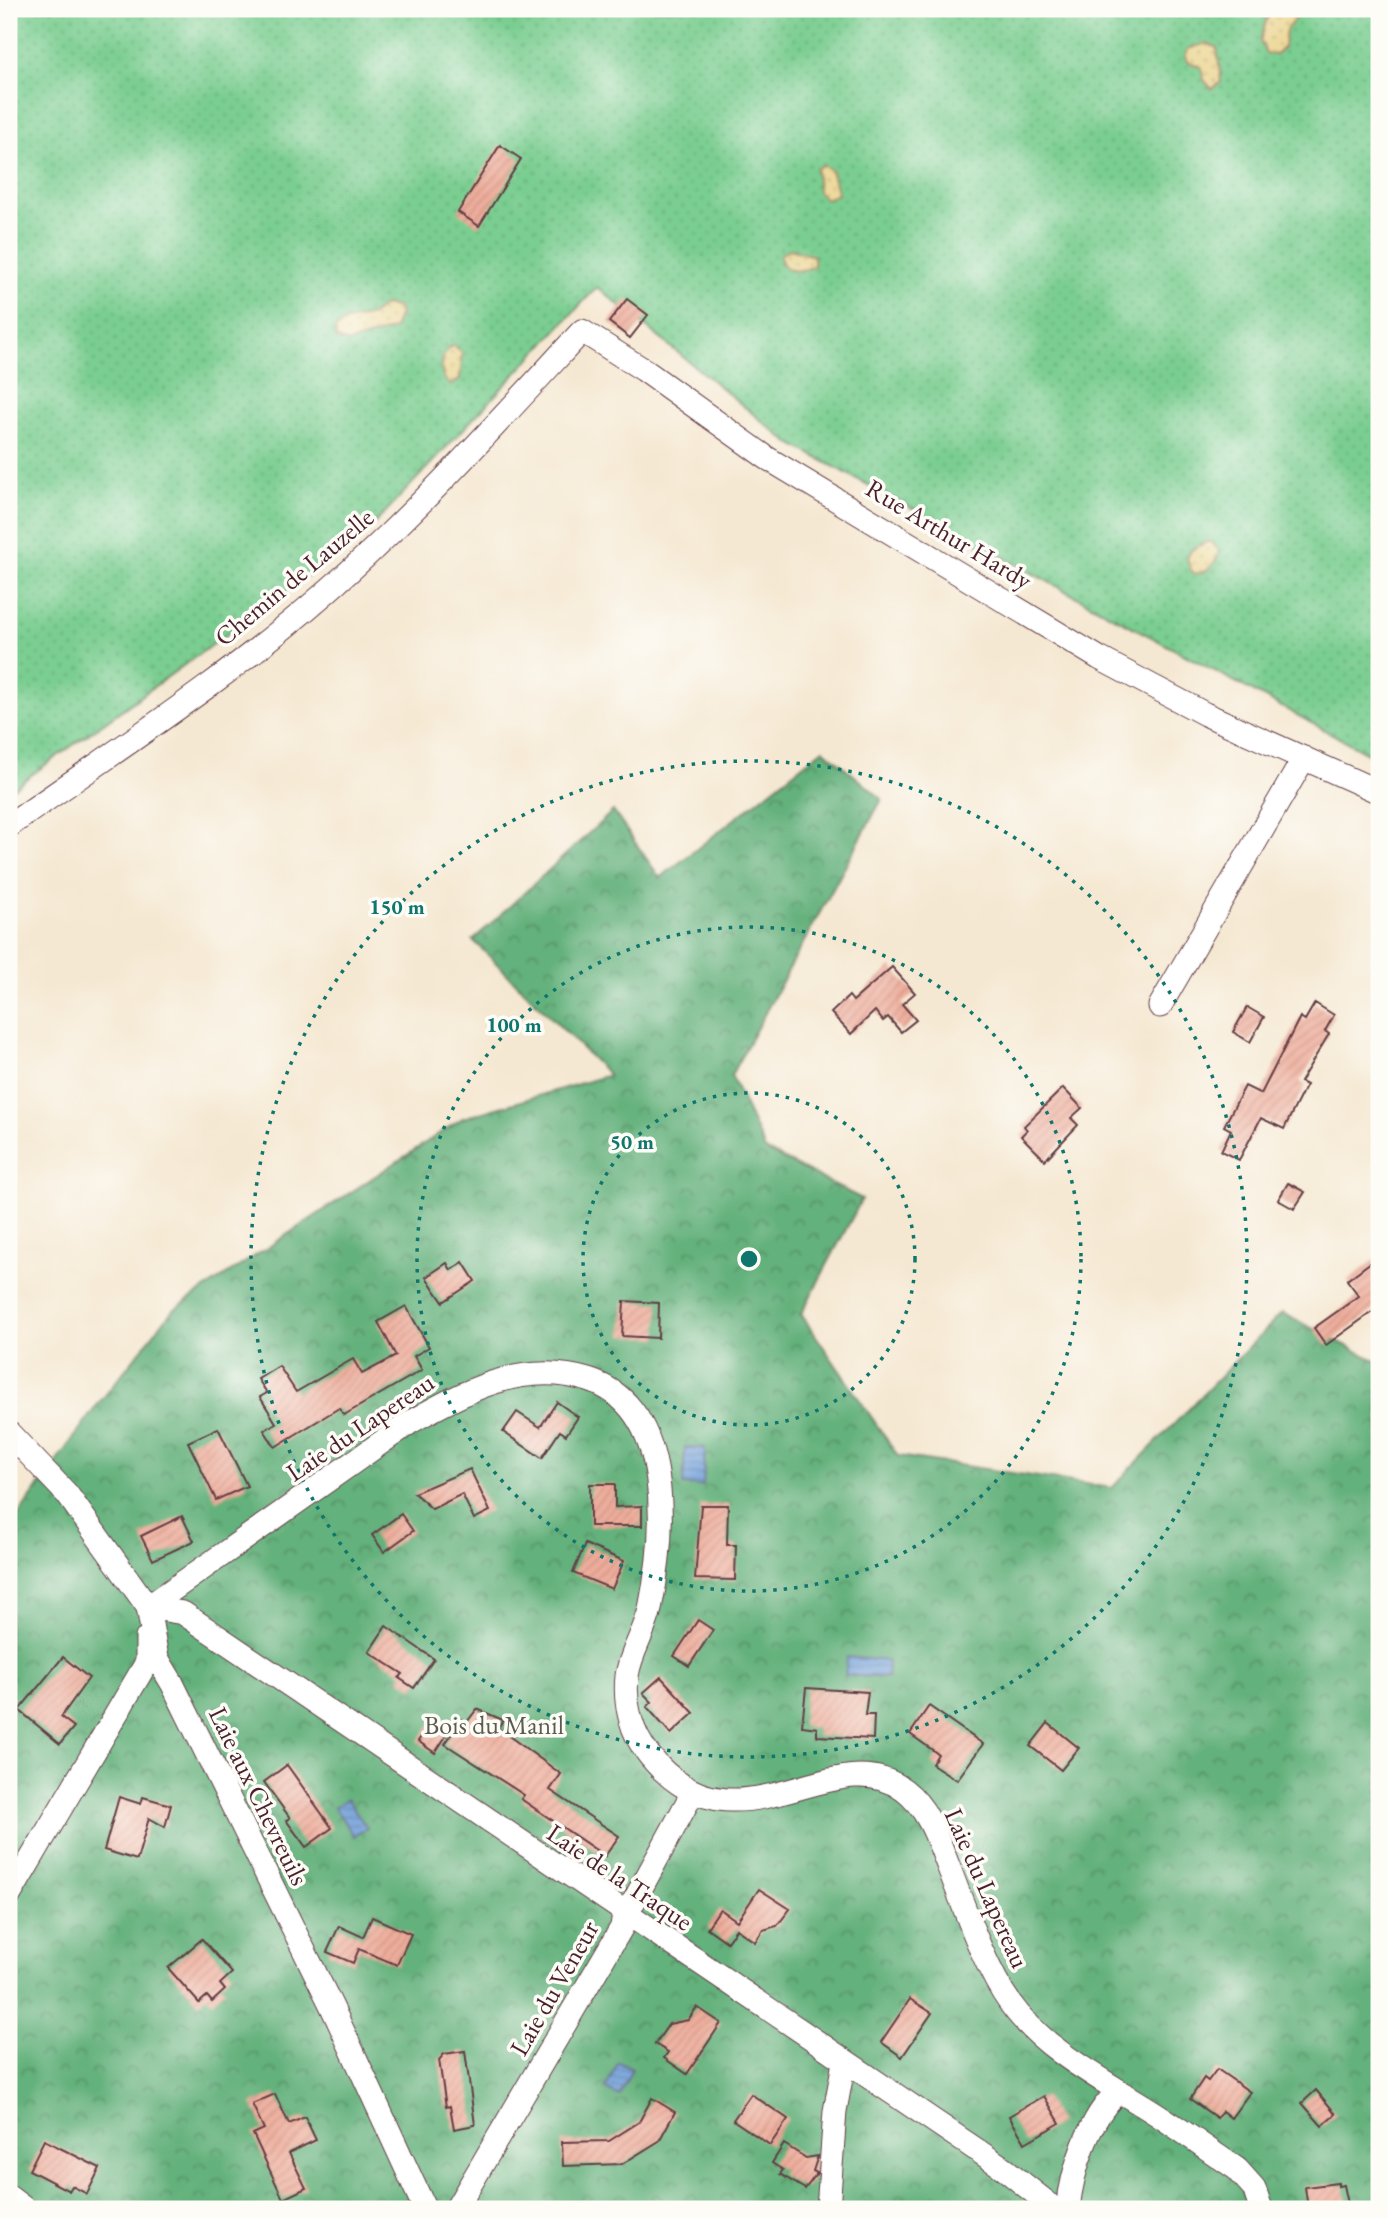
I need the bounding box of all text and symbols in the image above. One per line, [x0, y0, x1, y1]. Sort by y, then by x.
street label: Rue Arthur Hardy [860, 471, 1039, 597]
street label: Chemin de Lauzelle [207, 500, 381, 654]
text: 150 m [369, 893, 425, 920]
text: 100 m [486, 1011, 542, 1038]
text: 50 m [610, 1128, 654, 1155]
centre of rings [737, 1247, 761, 1271]
street label: Laie du Lapereau [279, 1365, 441, 1489]
street label: Laie aux Chevreuils [201, 1701, 317, 1891]
park label: Bois du Manil [424, 1708, 564, 1742]
street label: Laie du Lapereau [937, 1803, 1038, 1973]
street label: Laie de la Traque [540, 1816, 700, 1938]
street label: Laie du Veneur [502, 1914, 607, 2062]

